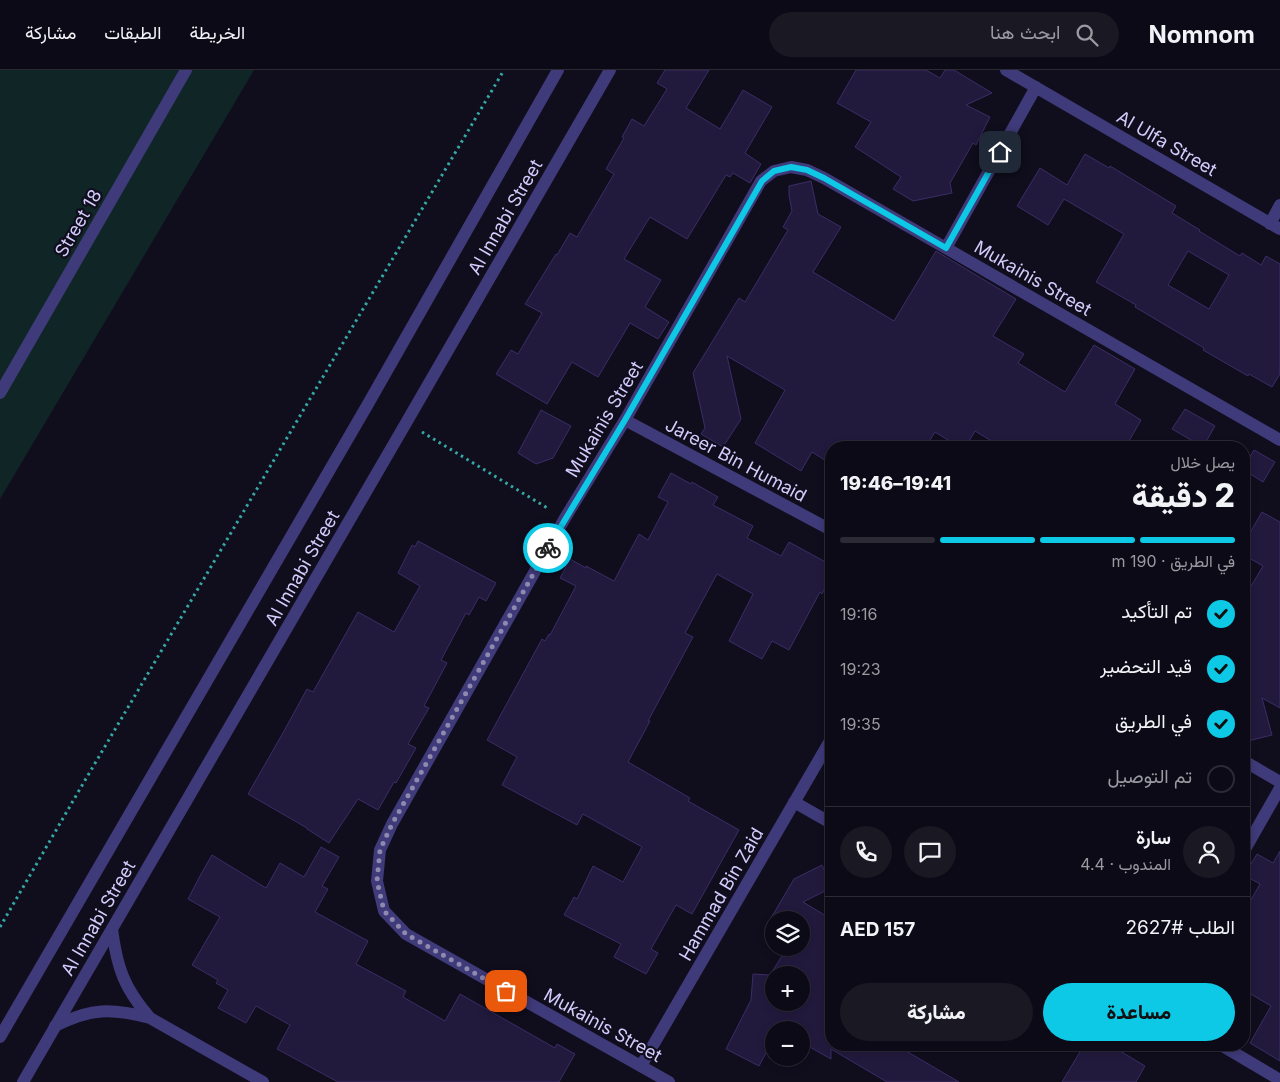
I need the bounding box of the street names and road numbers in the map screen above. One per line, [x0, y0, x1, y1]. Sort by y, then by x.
street label: Al Ulfa Street [1113, 106, 1221, 180]
street label: Al Innabi Street [464, 156, 546, 278]
street label: Street 18 [50, 186, 106, 260]
street label: Mukainis Street [971, 236, 1095, 320]
street label: Mukainis Street [561, 357, 647, 481]
street label: Jareer Bin Humaid [662, 414, 810, 506]
street label: Al Innabi Street [261, 507, 343, 629]
street label: Hammad Bin Zaid [674, 824, 768, 964]
street label: Al Innabi Street [57, 857, 139, 979]
street label: Mukainis Street [540, 984, 666, 1066]

